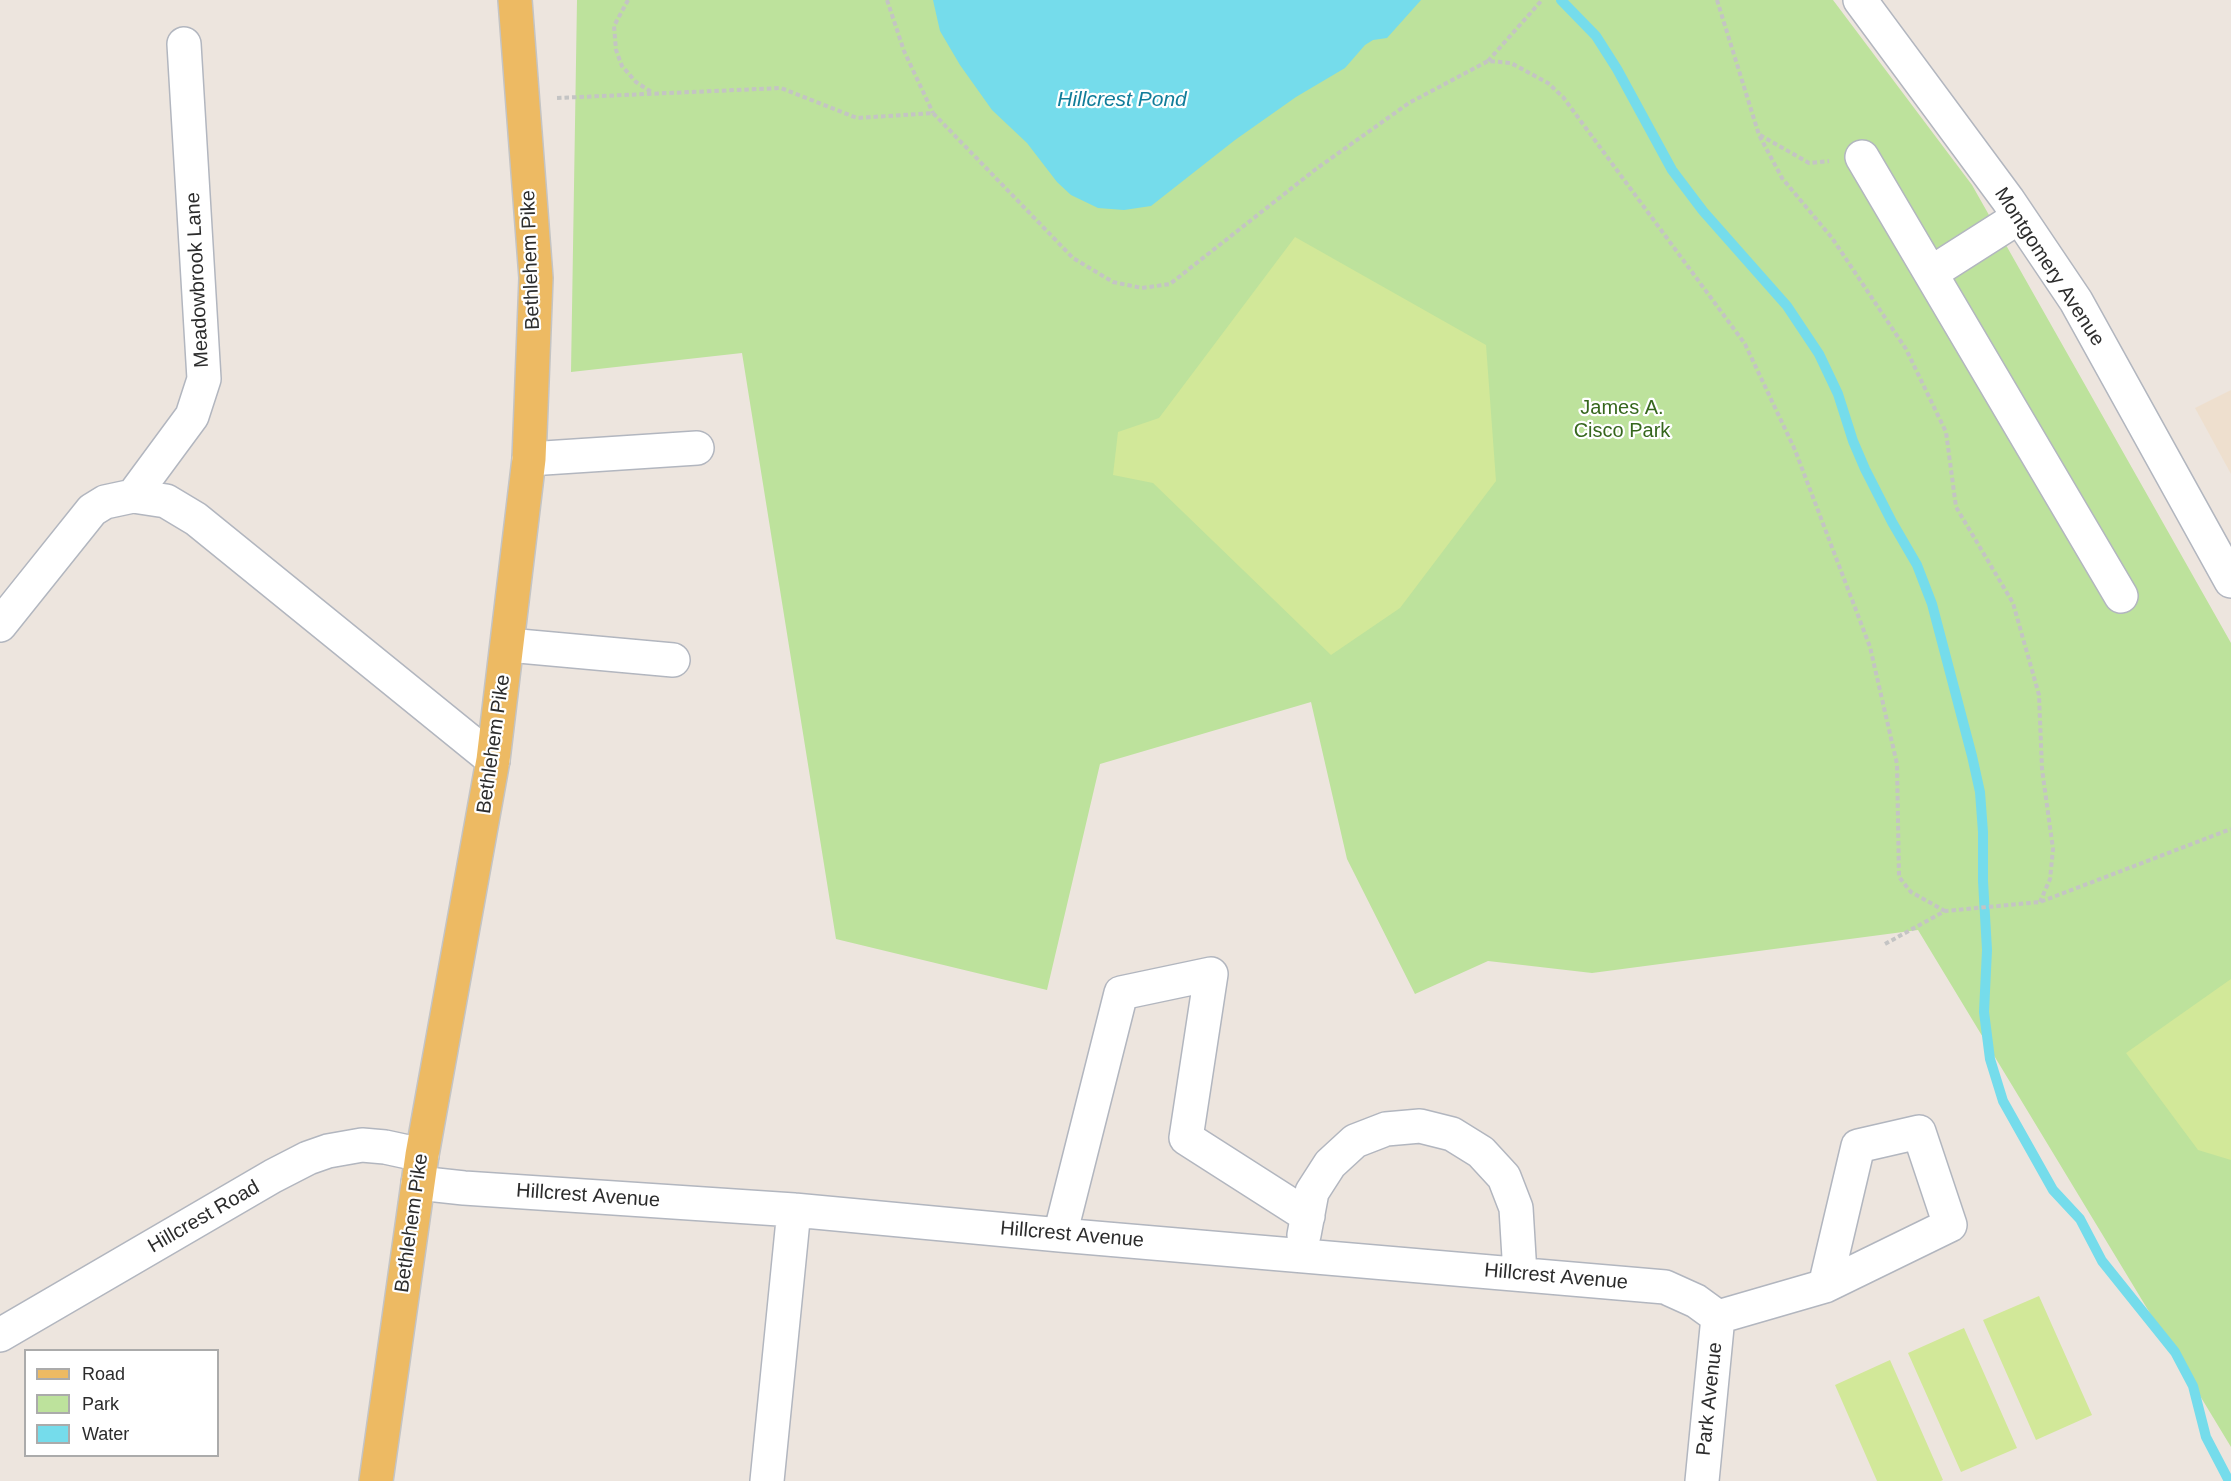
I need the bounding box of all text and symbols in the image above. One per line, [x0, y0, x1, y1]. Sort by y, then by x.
water label: Hillcrest Pond [1057, 87, 1187, 113]
street label: Montgomery Avenue [1989, 183, 2109, 351]
street label: Bethlehem Pike [517, 190, 545, 330]
street label: Meadowbrook Lane [181, 192, 215, 368]
park label: James A. Cisco Park [1574, 396, 1670, 443]
street label: Bethlehem Pike [472, 673, 516, 815]
street label: Bethlehem Pike [390, 1152, 434, 1294]
street label: Hillcrest Road [144, 1175, 264, 1259]
street label: Hillcrest Avenue [515, 1179, 661, 1213]
street label: Hillcrest Avenue [999, 1217, 1145, 1253]
street label: Hillcrest Avenue [1483, 1259, 1629, 1295]
street label: Park Avenue [1692, 1341, 1728, 1457]
legend [24, 1349, 219, 1457]
text: Road [82, 1364, 125, 1384]
text: Park [82, 1394, 119, 1414]
text: Water [82, 1424, 129, 1444]

